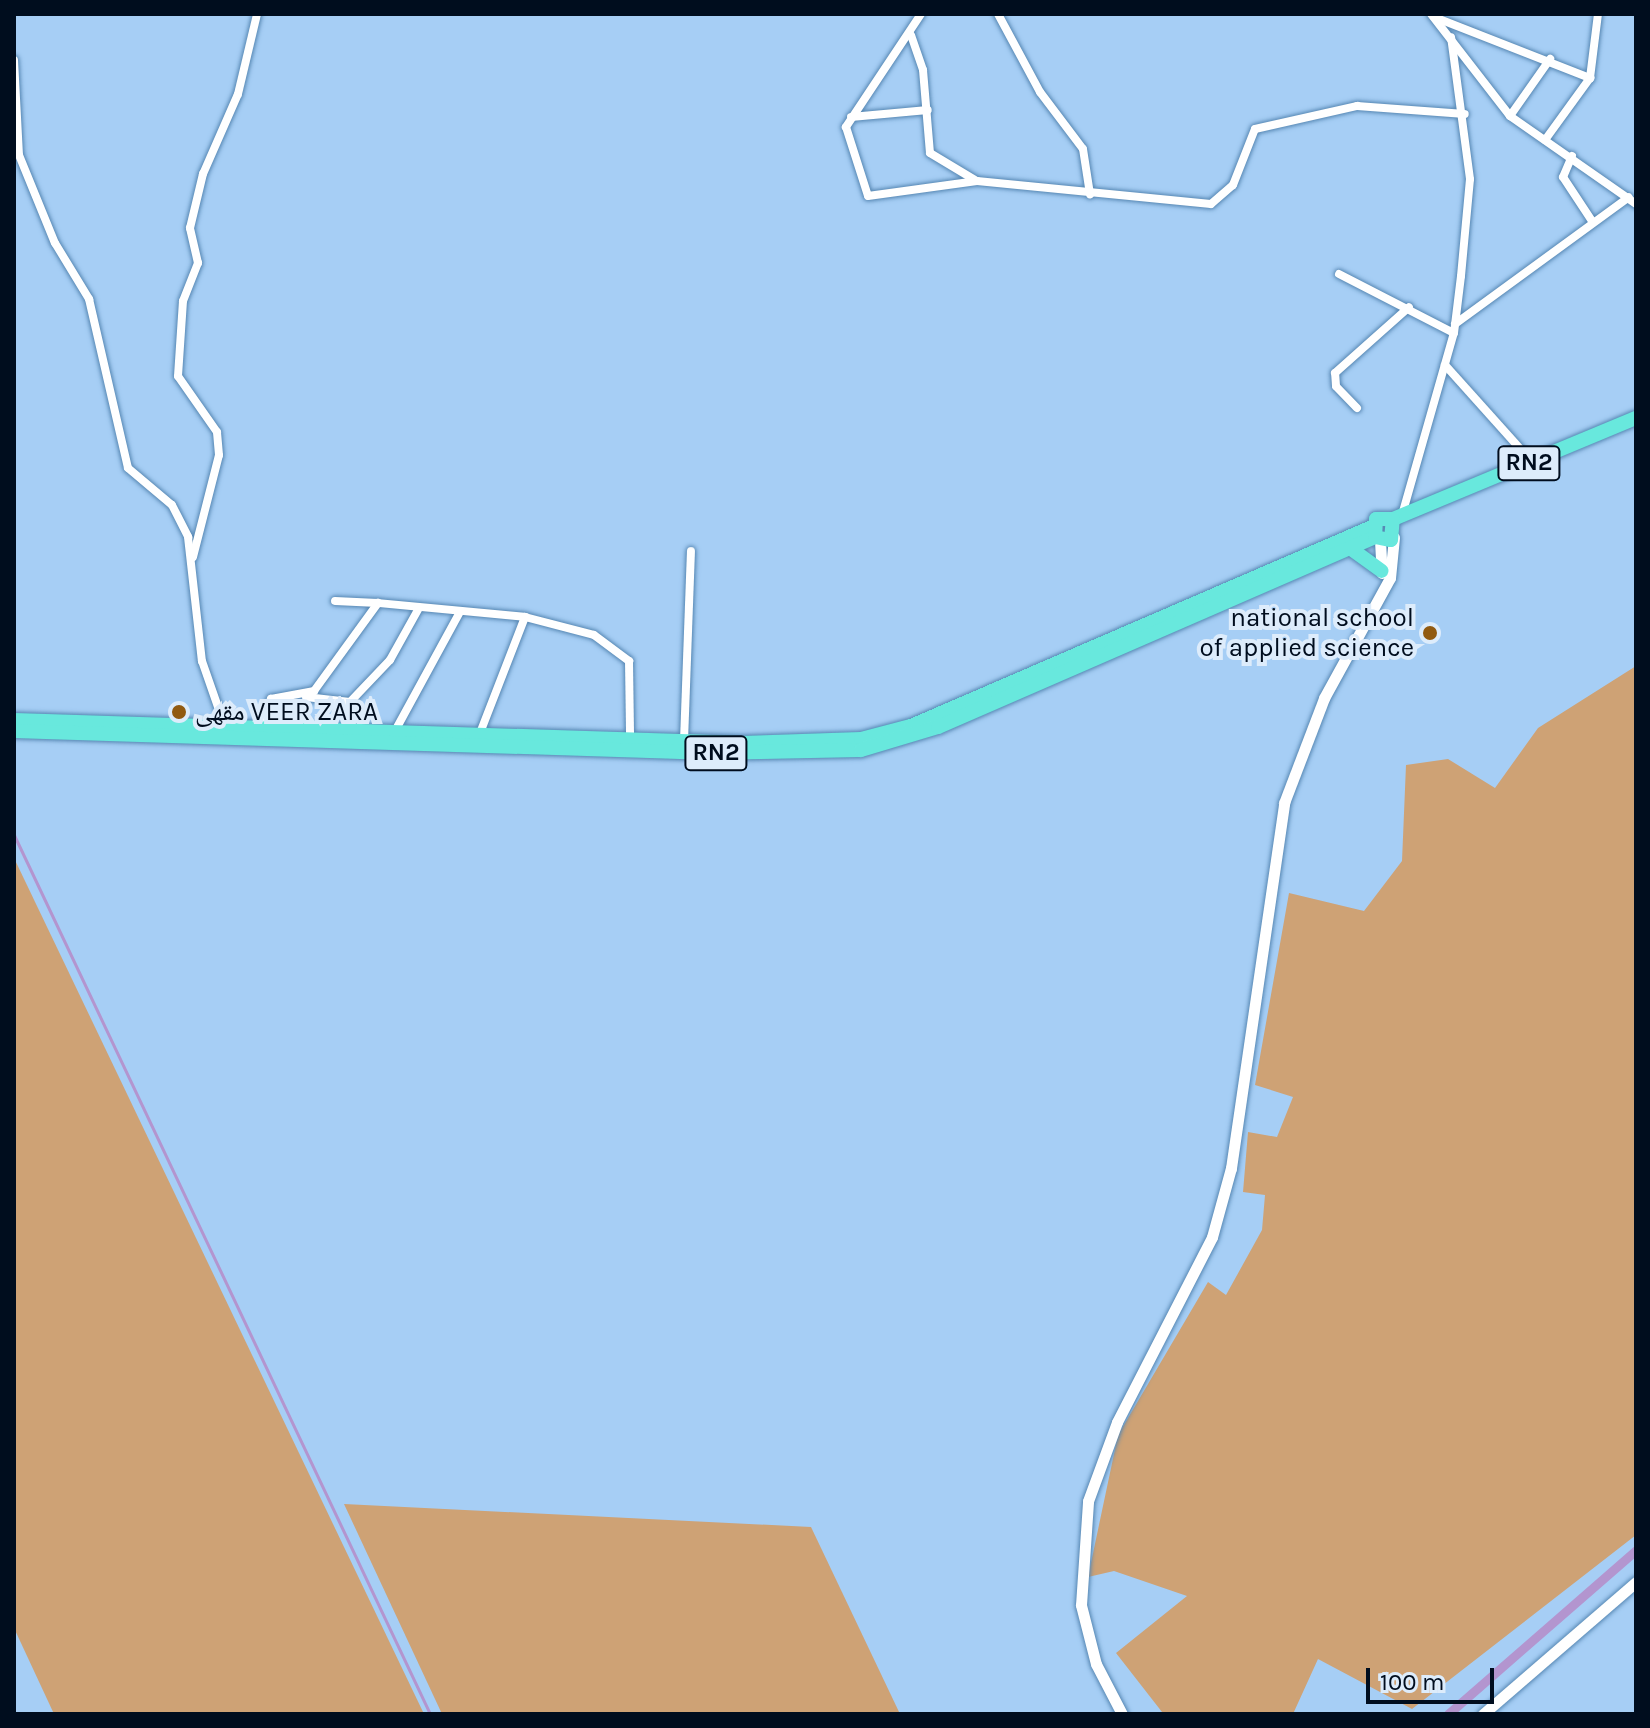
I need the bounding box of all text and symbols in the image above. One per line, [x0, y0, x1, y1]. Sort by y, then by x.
road number: RN2 [1497, 443, 1561, 483]
place label: national school of applied science [1199, 602, 1414, 664]
marker: national school of applied science [1421, 624, 1439, 642]
place label: مقهى VEER ZARA [195, 696, 378, 728]
marker: مقهى VEER ZARA [170, 703, 188, 721]
road number: RN2 [684, 733, 748, 773]
scale bar [1370, 1652, 1498, 1702]
text: 100 m [1380, 1668, 1445, 1696]

